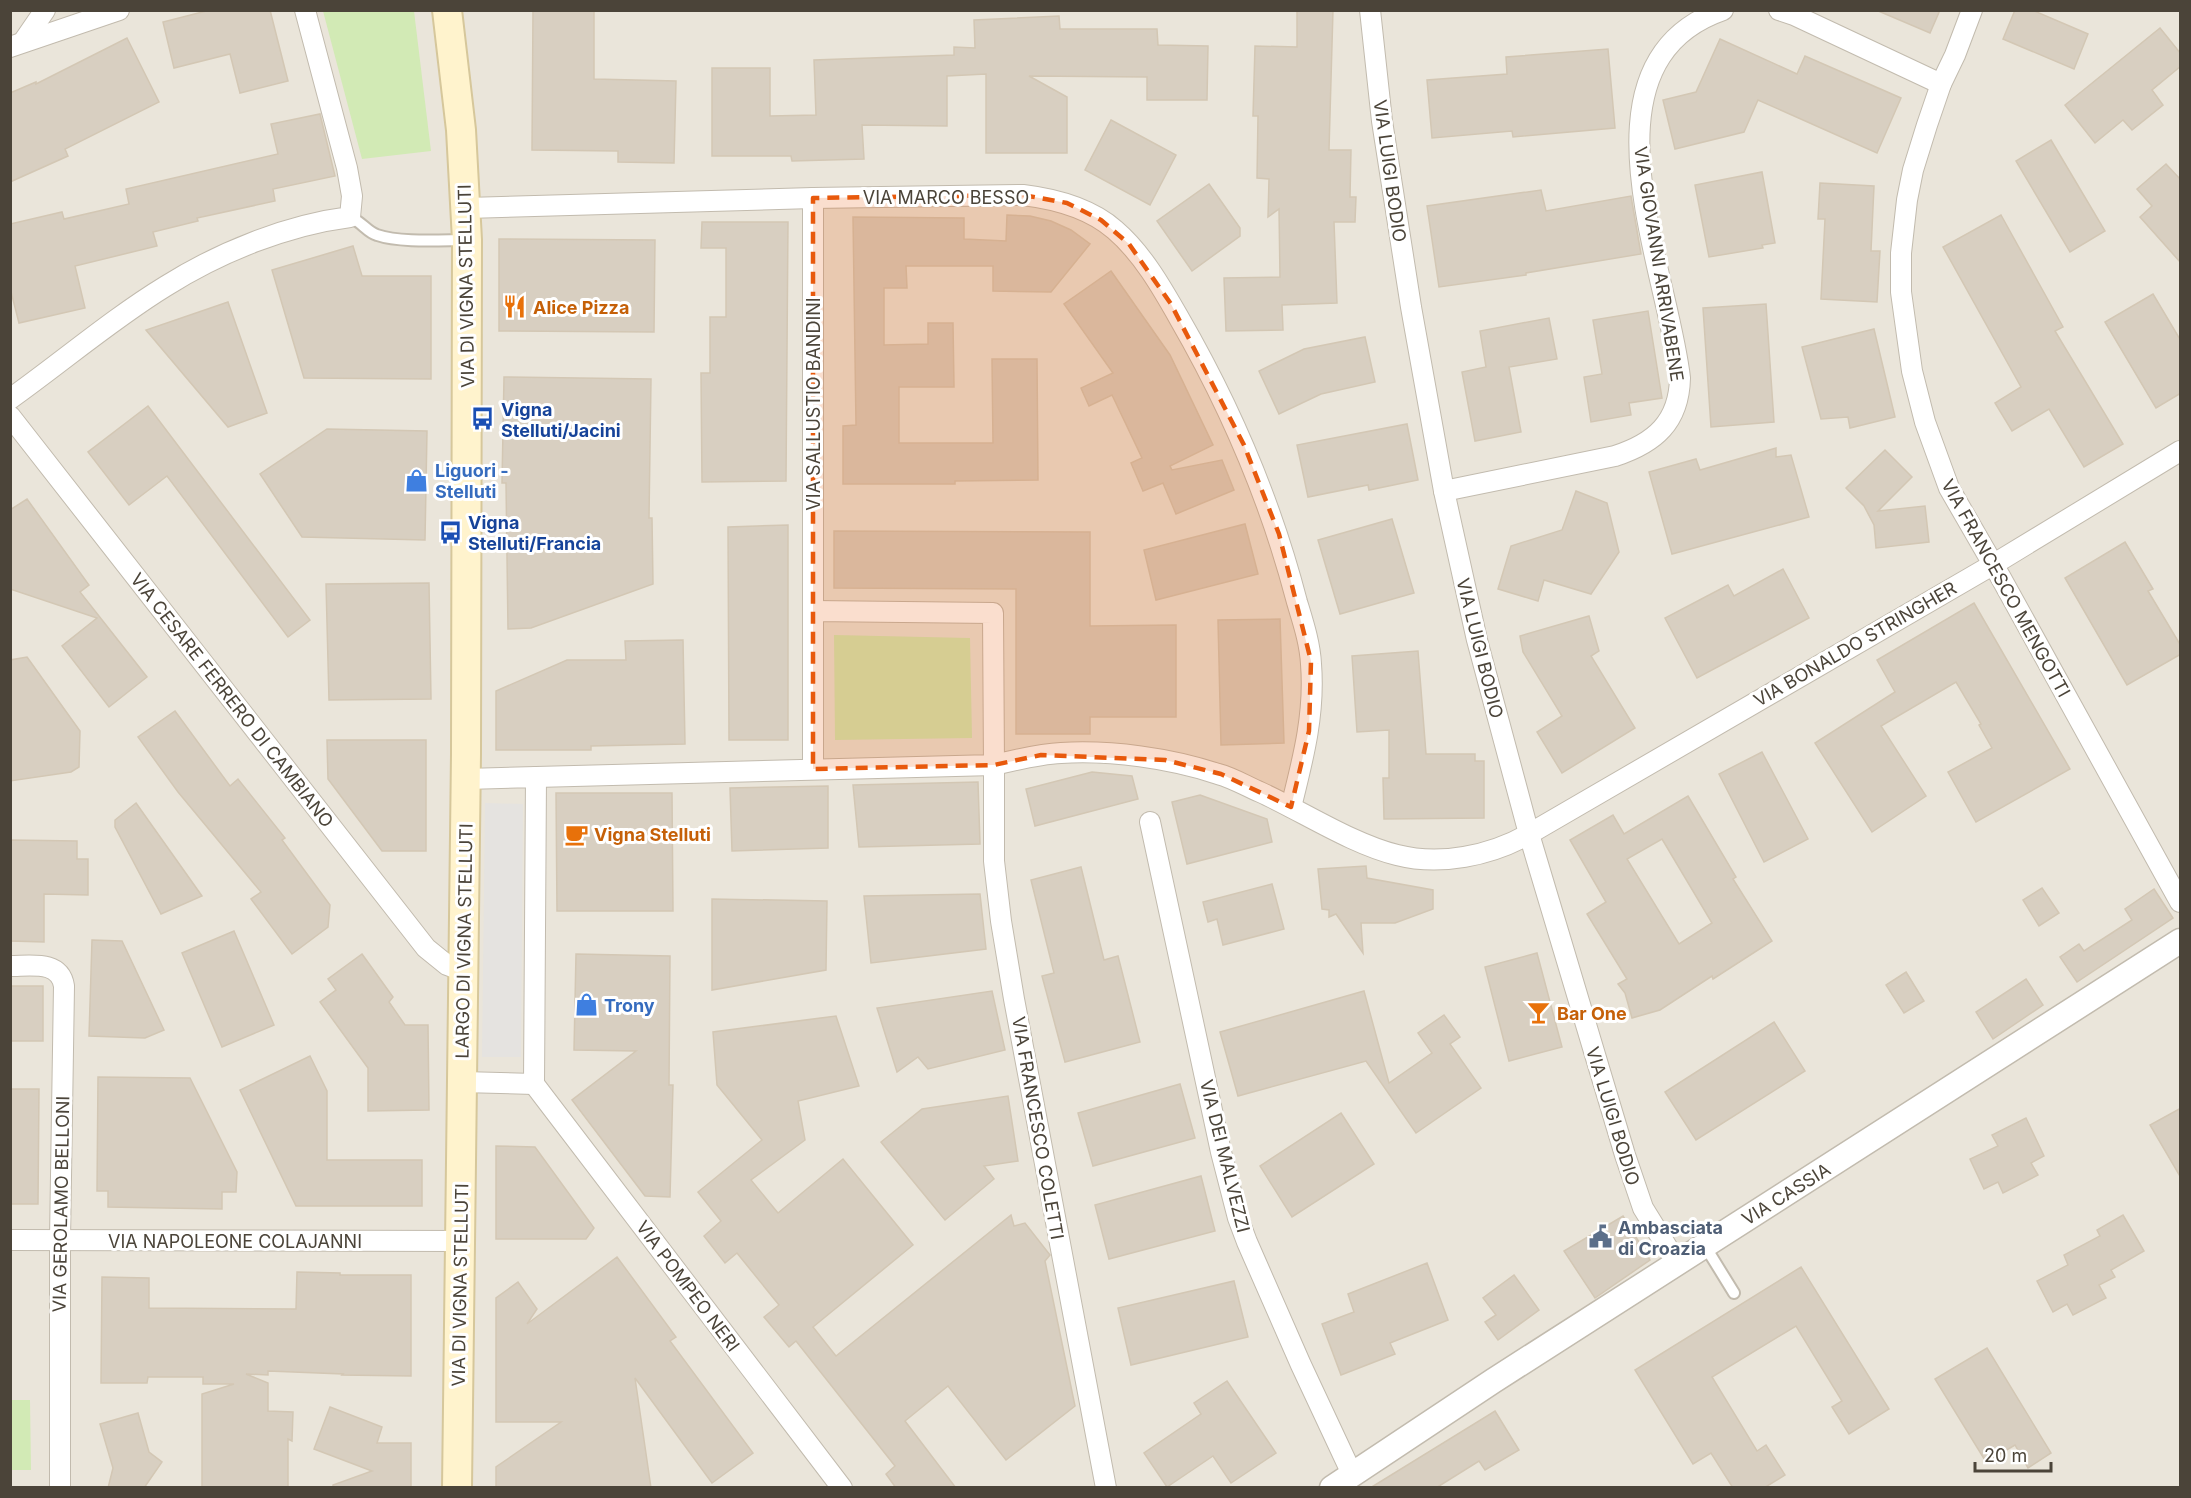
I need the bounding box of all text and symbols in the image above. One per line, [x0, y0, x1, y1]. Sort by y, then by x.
street label: VIA LUIGI BODIO [1370, 98, 1410, 244]
street label: VIA GIOVANNI ARRIVABENE [1630, 145, 1688, 383]
street label: VIA DI VIGNA STELLUTI [454, 184, 478, 388]
street label: VIA MARCO BESSO [863, 187, 1029, 208]
restaurant icon: Alice Pizza [502, 294, 528, 320]
place label: Alice Pizza [533, 297, 629, 318]
street label: VIA SALLUSTIO BANDINI [803, 297, 824, 511]
place label: Vigna Stelluti/Jacini [501, 399, 621, 441]
bus stop icon: Vigna Stelluti/Jacini [470, 406, 496, 432]
place label: Liguori - Stelluti [435, 460, 509, 502]
shop icon: Liguori - Stelluti [404, 467, 430, 493]
street label: VIA FRANCESCO MENGOTTI [1937, 475, 2075, 701]
place label: Vigna Stelluti/Francia [468, 512, 601, 554]
bus stop icon: Vigna Stelluti/Francia [437, 519, 463, 545]
street label: VIA CESARE FERRERO DI CAMBIANO [126, 569, 338, 831]
street label: VIA LUIGI BODIO [1452, 576, 1508, 720]
street label: VIA BONALDO STRINGHER [1750, 577, 1960, 711]
cafe icon: Vigna Stelluti [563, 821, 589, 847]
street label: LARGO DI VIGNA STELLUTI [451, 823, 477, 1059]
place label: Vigna Stelluti [594, 824, 711, 845]
shop icon: Trony [573, 992, 599, 1018]
place label: Trony [604, 995, 655, 1016]
bar icon: Bar One [1526, 1000, 1552, 1026]
place label: Bar One [1557, 1003, 1627, 1024]
street label: VIA FRANCESCO COLETTI [1008, 1015, 1068, 1241]
street label: VIA LUIGI BODIO [1582, 1044, 1644, 1188]
street label: VIA DEI MALVEZZI [1196, 1077, 1254, 1235]
street label: VIA GEROLAMO BELLONI [49, 1096, 73, 1312]
street label: VIA CASSIA [1738, 1159, 1834, 1229]
street label: VIA DI VIGNA STELLUTI [448, 1183, 472, 1387]
street label: VIA POMPEO NERI [632, 1217, 744, 1355]
place label: Ambasciata di Croazia [1618, 1217, 1723, 1259]
public building icon: Ambasciata di Croazia [1587, 1224, 1613, 1250]
street label: VIA NAPOLEONE COLAJANNI [108, 1231, 362, 1252]
scale bar [1975, 1435, 2052, 1473]
text: 20 m [1984, 1445, 2027, 1466]

